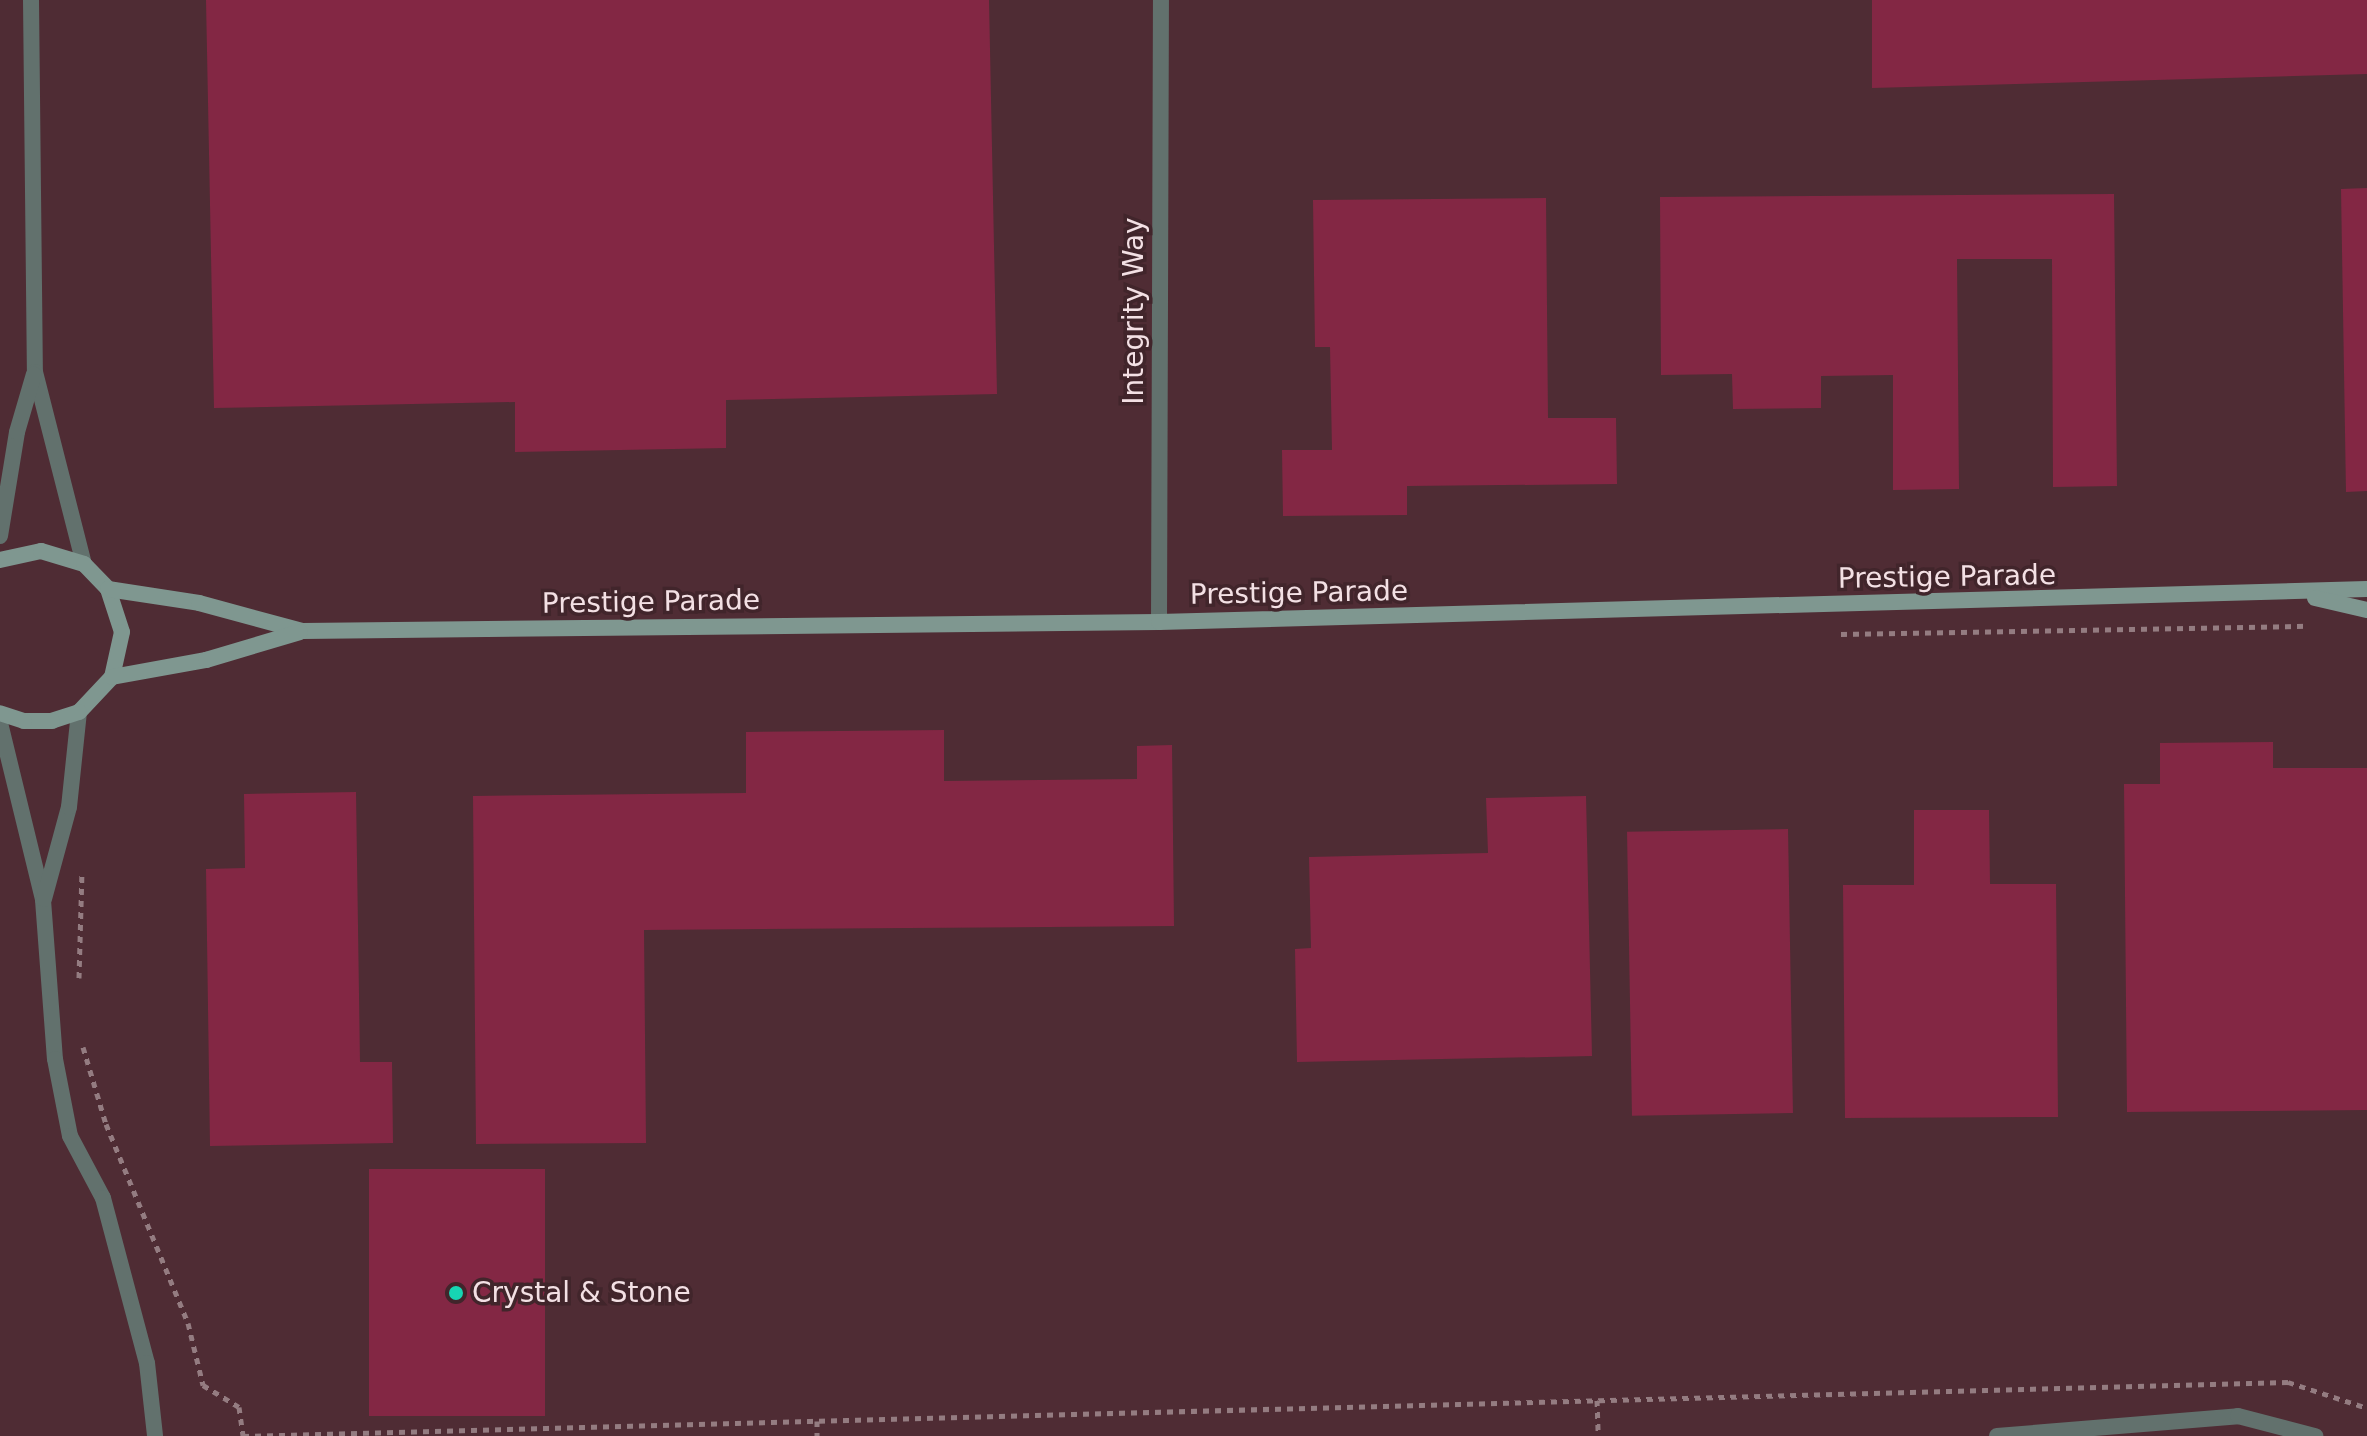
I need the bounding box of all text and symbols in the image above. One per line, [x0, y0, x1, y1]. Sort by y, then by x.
street label: Integrity Way [1117, 217, 1151, 405]
street label: Prestige Parade [1838, 558, 2056, 596]
street label: Prestige Parade [1190, 574, 1408, 612]
street label: Prestige Parade [542, 583, 760, 621]
place label: Crystal & Stone [472, 1276, 691, 1310]
marker: Crystal & Stone [447, 1284, 465, 1302]

